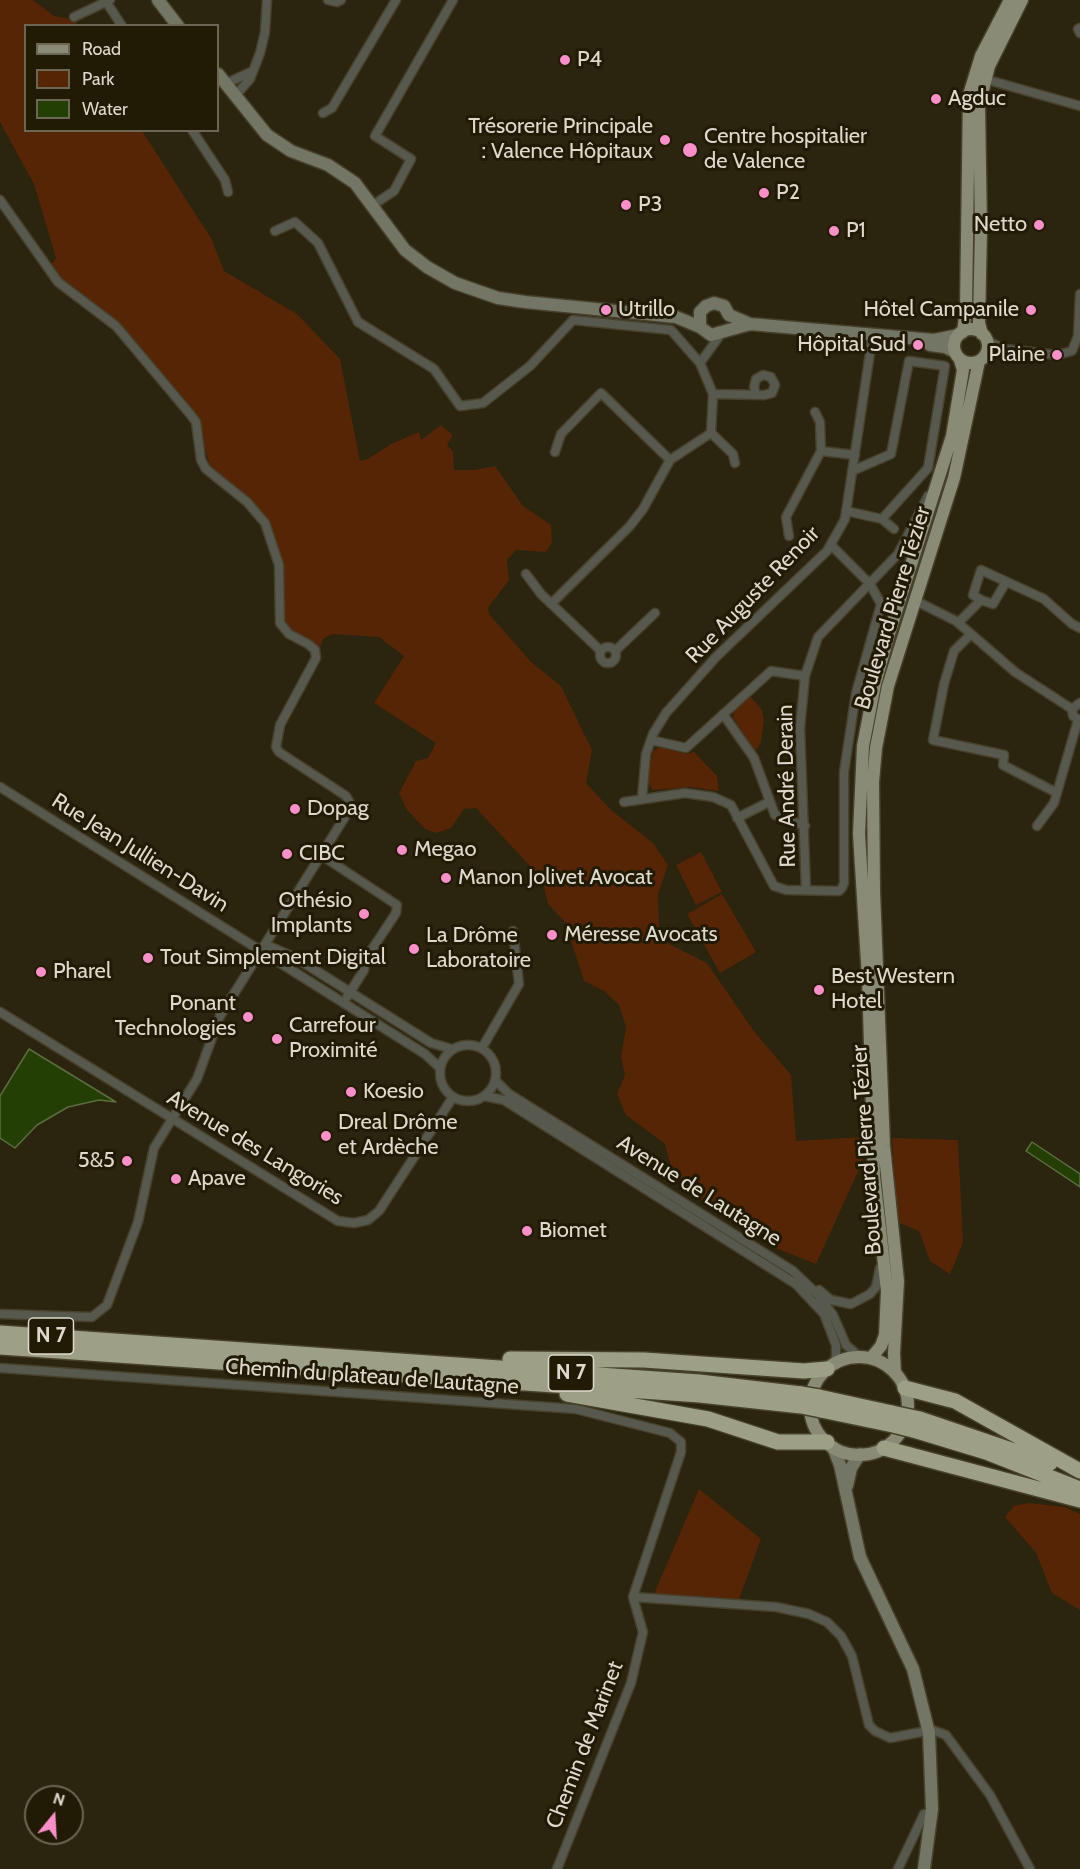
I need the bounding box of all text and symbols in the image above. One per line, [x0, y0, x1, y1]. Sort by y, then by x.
legend [24, 24, 219, 132]
text: Road [82, 38, 121, 60]
place label: P4 [577, 47, 602, 73]
marker: P4 [558, 53, 572, 67]
text: Park [82, 68, 114, 90]
place label: Agduc [948, 86, 1006, 112]
marker: Agduc [929, 92, 943, 106]
text: Water [82, 98, 128, 120]
place label: Trésorerie Principale : Valence Hôpitaux [468, 114, 653, 166]
place label: Centre hospitalier de Valence [704, 124, 867, 176]
marker: Trésorerie Principale : Valence Hôpitaux [658, 133, 672, 147]
marker: Centre hospitalier de Valence [681, 141, 699, 159]
place label: P2 [776, 180, 800, 206]
marker: P2 [757, 186, 771, 200]
place label: P3 [638, 192, 662, 218]
marker: P3 [619, 198, 633, 212]
place label: Netto [974, 212, 1027, 238]
place label: P1 [846, 218, 866, 244]
marker: Netto [1032, 218, 1046, 232]
marker: P1 [827, 224, 841, 238]
place label: Utrillo [618, 297, 675, 323]
place label: Hôtel Campanile [864, 297, 1019, 323]
marker: Utrillo [599, 303, 613, 317]
marker: Hôtel Campanile [1024, 303, 1038, 317]
place label: Hôpital Sud [797, 332, 906, 358]
marker: Hôpital Sud [911, 338, 925, 352]
place label: Plaine [989, 342, 1045, 368]
marker: Plaine [1050, 348, 1064, 362]
street label: Boulevard Pierre Tézier [850, 503, 936, 713]
street label: Rue Auguste Renoir [681, 521, 825, 669]
street label: Rue André Derain [772, 704, 802, 868]
street label: Rue Jean Jullien-Davin [47, 788, 233, 918]
place label: Dopag [307, 796, 369, 822]
marker: Dopag [288, 802, 302, 816]
place label: Megao [414, 837, 476, 863]
place label: CIBC [299, 841, 345, 867]
marker: Megao [395, 843, 409, 857]
marker: CIBC [280, 847, 294, 861]
place label: Manon Jolivet Avocat [458, 865, 653, 891]
marker: Manon Jolivet Avocat [439, 871, 453, 885]
place label: Othésio Implants [271, 888, 352, 939]
marker: Othésio Implants [357, 907, 371, 921]
place label: Méresse Avocats [564, 922, 718, 948]
place label: La Drôme Laboratoire [426, 923, 531, 974]
marker: Méresse Avocats [545, 928, 559, 942]
marker: La Drôme Laboratoire [407, 942, 421, 956]
place label: Tout Simplement Digital [160, 945, 386, 971]
marker: Tout Simplement Digital [141, 951, 155, 965]
place label: Pharel [53, 959, 111, 985]
place label: Best Western Hotel [831, 964, 955, 1016]
marker: Pharel [34, 965, 48, 979]
marker: Best Western Hotel [812, 983, 826, 997]
place label: Ponant Technologies [115, 991, 236, 1042]
marker: Ponant Technologies [241, 1010, 255, 1024]
place label: Carrefour Proximité [289, 1013, 377, 1064]
marker: Carrefour Proximité [270, 1032, 284, 1046]
street label: Boulevard Pierre Tézier [846, 1044, 888, 1256]
place label: Koesio [363, 1079, 424, 1105]
street label: Avenue des Langories [162, 1085, 348, 1211]
marker: Koesio [344, 1085, 358, 1099]
place label: Dreal Drôme et Ardèche [338, 1110, 458, 1162]
marker: Dreal Drôme et Ardèche [319, 1129, 333, 1143]
street label: Avenue de Lautagne [612, 1130, 786, 1252]
place label: 5&5 [78, 1148, 115, 1174]
marker: 5&5 [120, 1154, 134, 1168]
place label: Apave [188, 1166, 246, 1192]
marker: Apave [169, 1172, 183, 1186]
place label: Biomet [539, 1218, 607, 1244]
marker: Biomet [520, 1224, 534, 1238]
road number: N 7 [28, 1318, 74, 1354]
street label: Chemin du plateau de Lautagne [224, 1354, 520, 1400]
road number: N 7 [548, 1355, 594, 1391]
street label: Chemin de Marinet [541, 1658, 629, 1832]
north arrow [24, 1785, 84, 1845]
text: N [51, 1789, 67, 1810]

